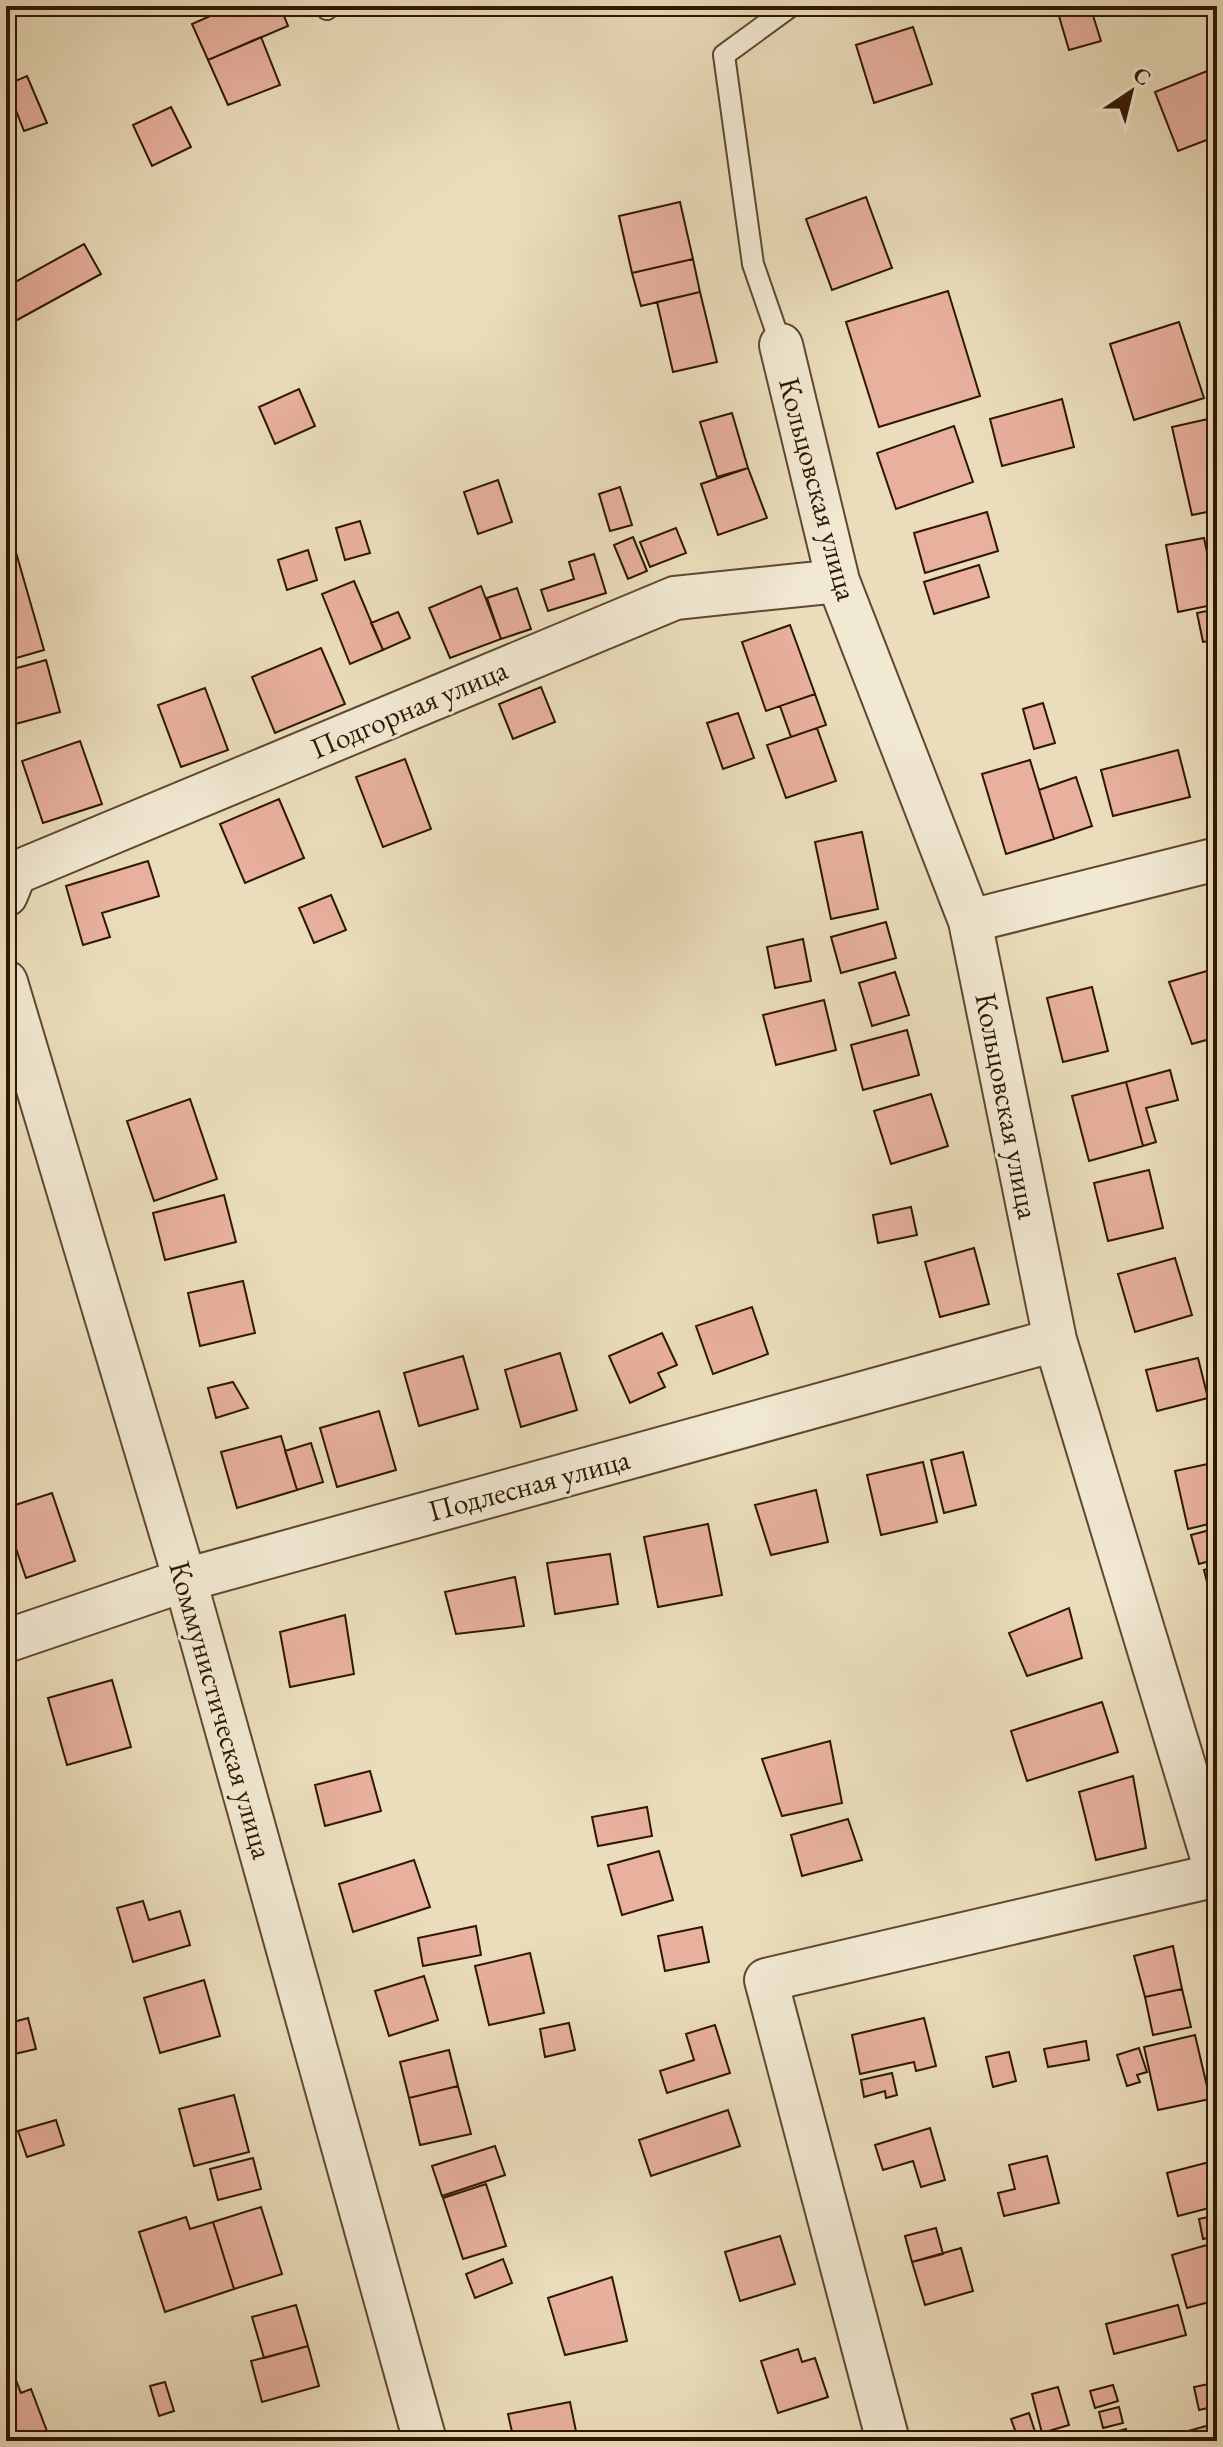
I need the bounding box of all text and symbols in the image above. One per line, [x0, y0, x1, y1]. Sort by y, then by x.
north arrow [1091, 52, 1171, 132]
text: С [1127, 60, 1157, 92]
street label: Кольцовская улица [770, 373, 867, 605]
street label: Подгорная улица [304, 649, 513, 768]
street label: Кольцовская улица [966, 990, 1049, 1222]
street label: Подлесная улица [424, 1439, 634, 1530]
street label: Коммунистическая улица [160, 1556, 283, 1863]

